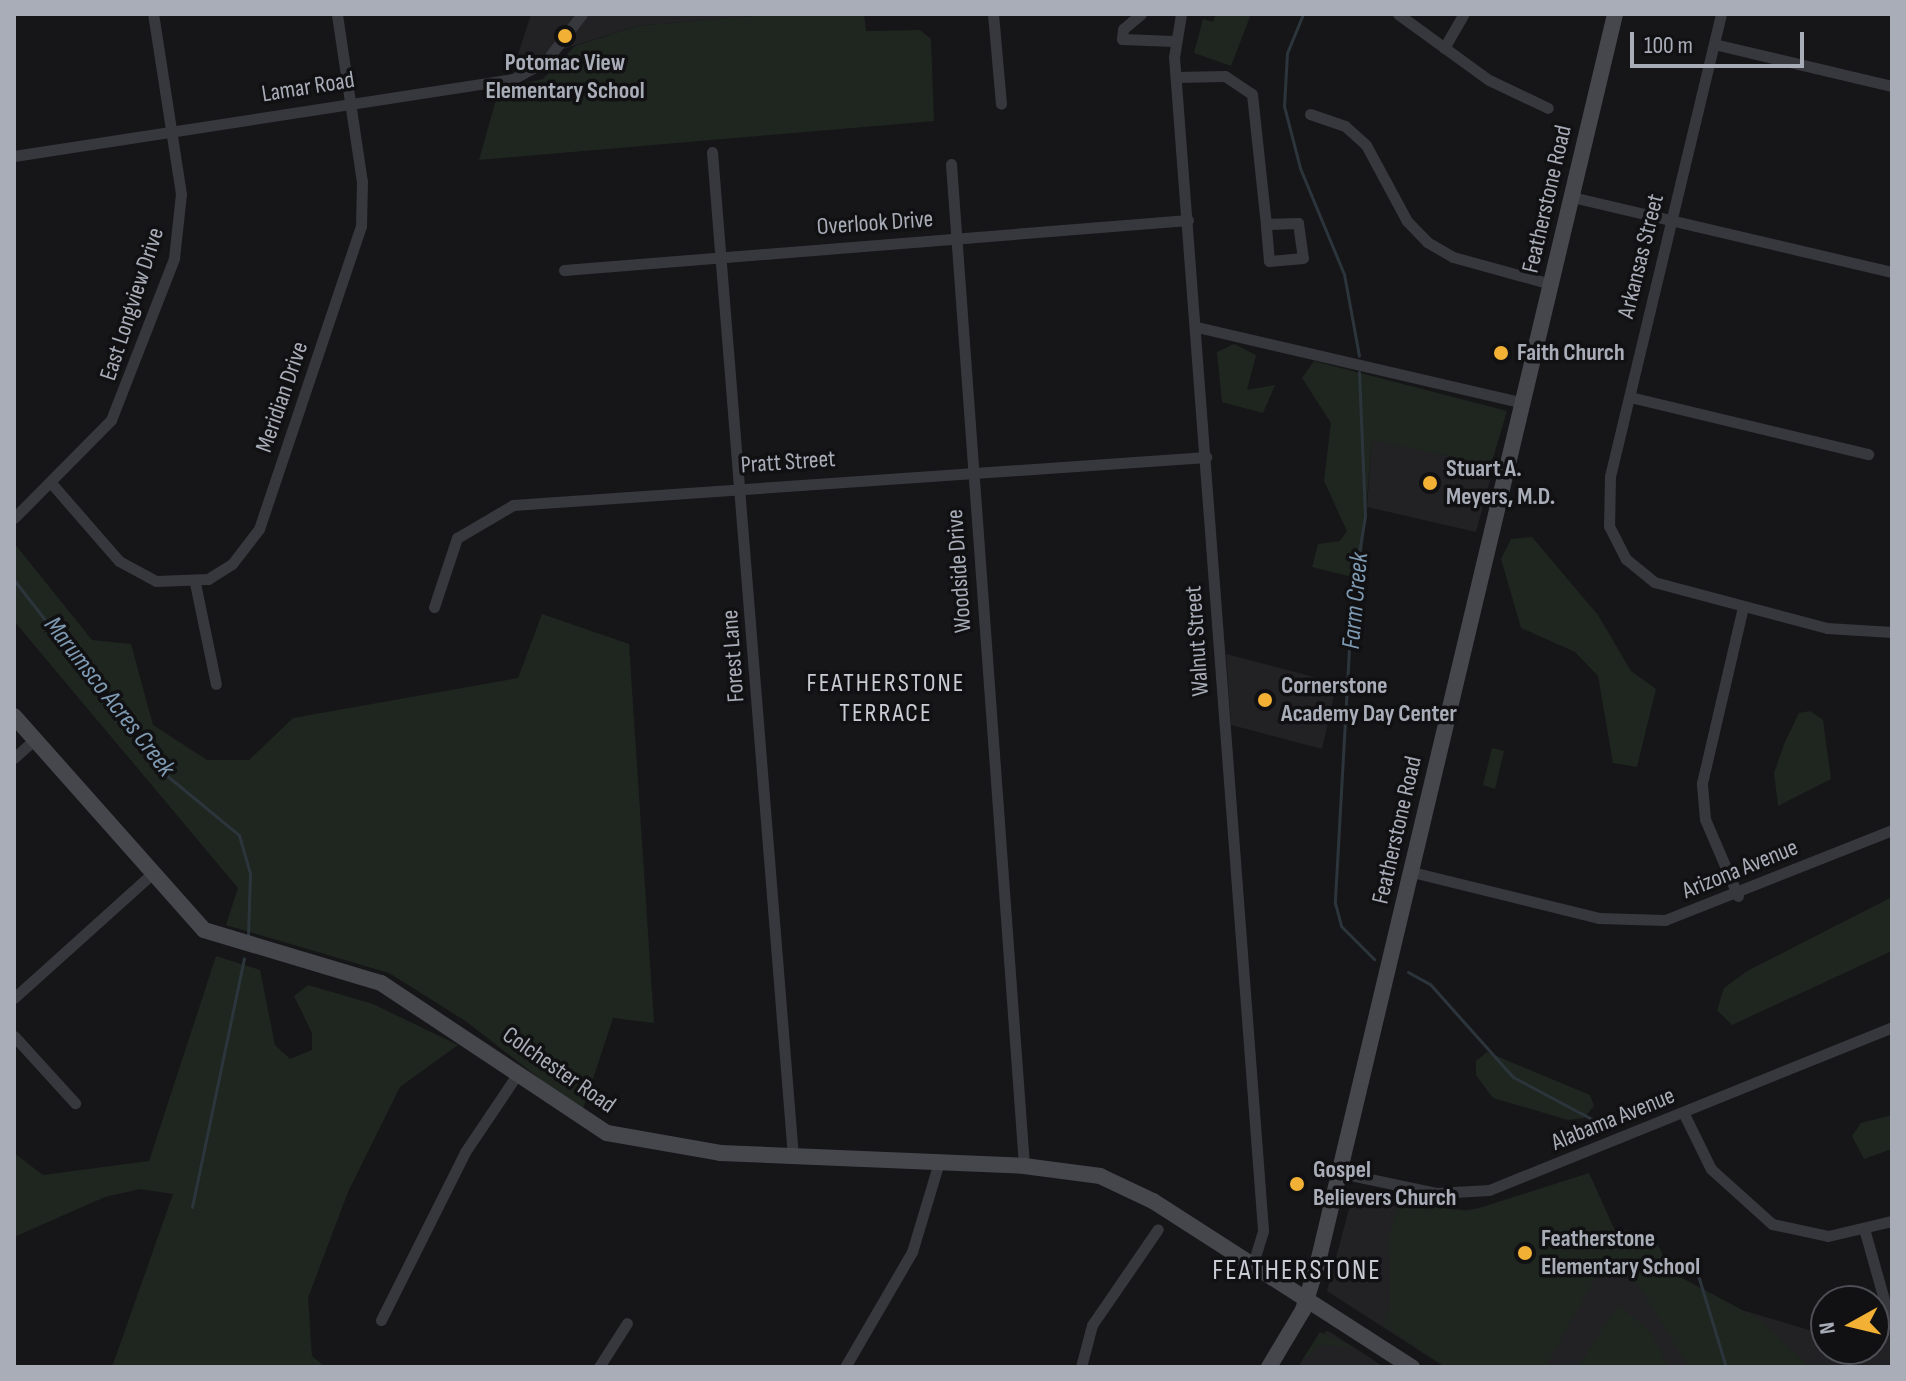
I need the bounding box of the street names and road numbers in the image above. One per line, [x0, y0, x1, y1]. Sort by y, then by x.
street label: Lamar Road [260, 65, 356, 109]
street label: Featherstone Road [1516, 122, 1578, 276]
street label: Arkansas Street [1612, 191, 1670, 321]
street label: Overlook Drive [816, 205, 934, 241]
street label: East Longview Drive [94, 224, 170, 384]
street label: Meridian Drive [250, 338, 314, 456]
street label: Pratt Street [740, 444, 836, 480]
street label: Woodside Drive [940, 508, 978, 634]
street label: Walnut Street [1179, 585, 1215, 697]
street label: Forest Lane [715, 609, 751, 703]
street label: Featherstone Road [1366, 753, 1428, 907]
street label: Arizona Avenue [1678, 833, 1802, 905]
street label: Colchester Road [497, 1021, 621, 1119]
street label: Alabama Avenue [1547, 1081, 1679, 1157]

